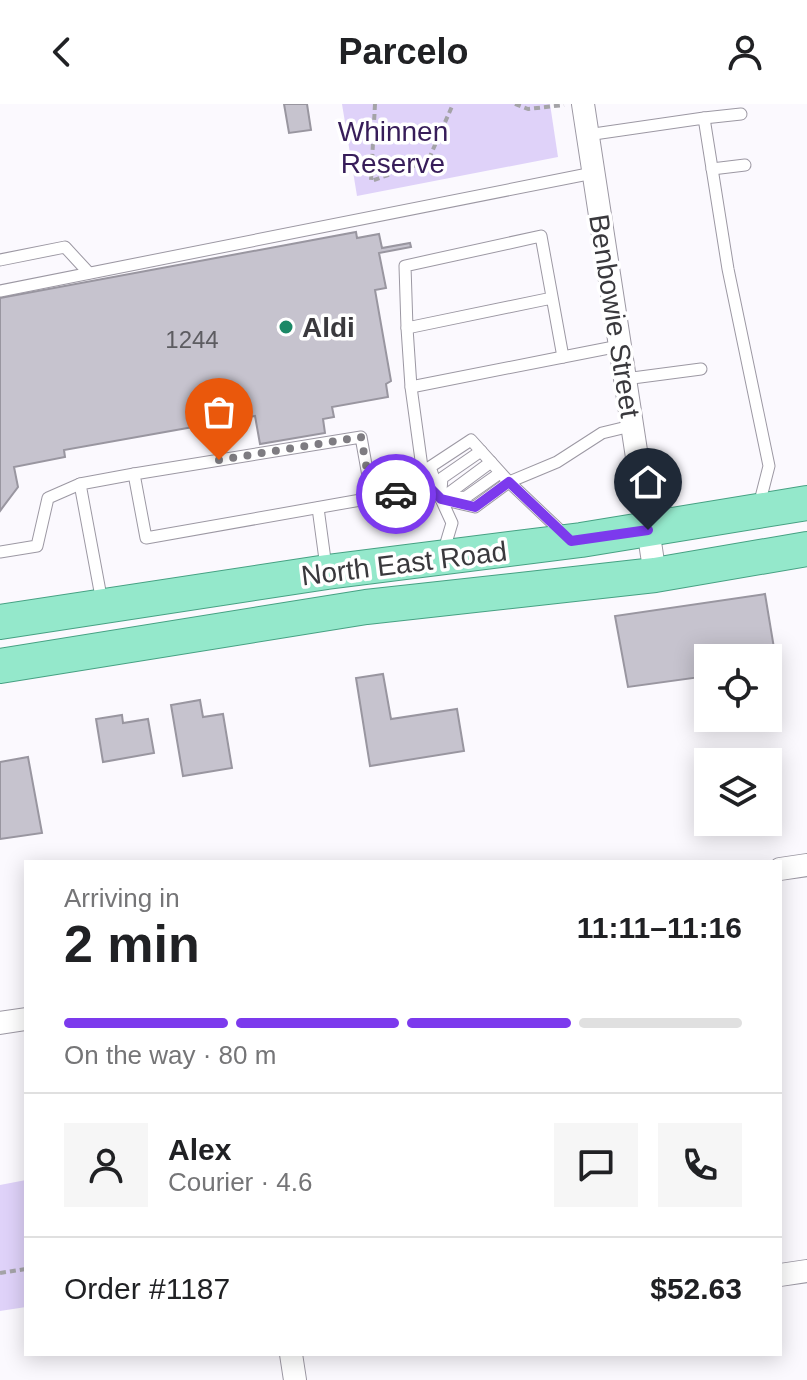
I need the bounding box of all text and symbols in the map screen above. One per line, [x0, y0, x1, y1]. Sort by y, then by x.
icon: back [40, 30, 84, 74]
icon: person [723, 30, 767, 74]
text: Parcelo [338, 31, 469, 72]
park label: Whinnen Reserve [338, 116, 448, 179]
street label: Benbowie Street [583, 212, 646, 420]
place label: Aldi [302, 312, 355, 343]
marker: Aldi [277, 318, 295, 336]
house number: 1244 [165, 326, 219, 353]
pin [185, 378, 253, 460]
icon: bag [197, 390, 241, 434]
pin [614, 448, 682, 530]
courier [356, 454, 436, 534]
icon: home [626, 460, 670, 504]
icon: car [374, 472, 418, 516]
street label: North East Road [299, 535, 509, 591]
map controls [694, 644, 782, 836]
button: locate [694, 644, 782, 732]
button: layers [694, 748, 782, 836]
text: Arriving in [64, 883, 180, 913]
text: 11:11–11:16 [577, 911, 742, 944]
text: 2 min [64, 915, 200, 973]
text: On the way · 80 m [64, 1040, 276, 1070]
button: person [64, 1123, 148, 1207]
button: chat [554, 1123, 638, 1207]
button: phone [658, 1123, 742, 1207]
text: Alex [168, 1133, 231, 1166]
text: Courier · 4.6 [168, 1167, 313, 1197]
text: Order #1187 [64, 1272, 230, 1305]
text: $52.63 [650, 1272, 742, 1305]

